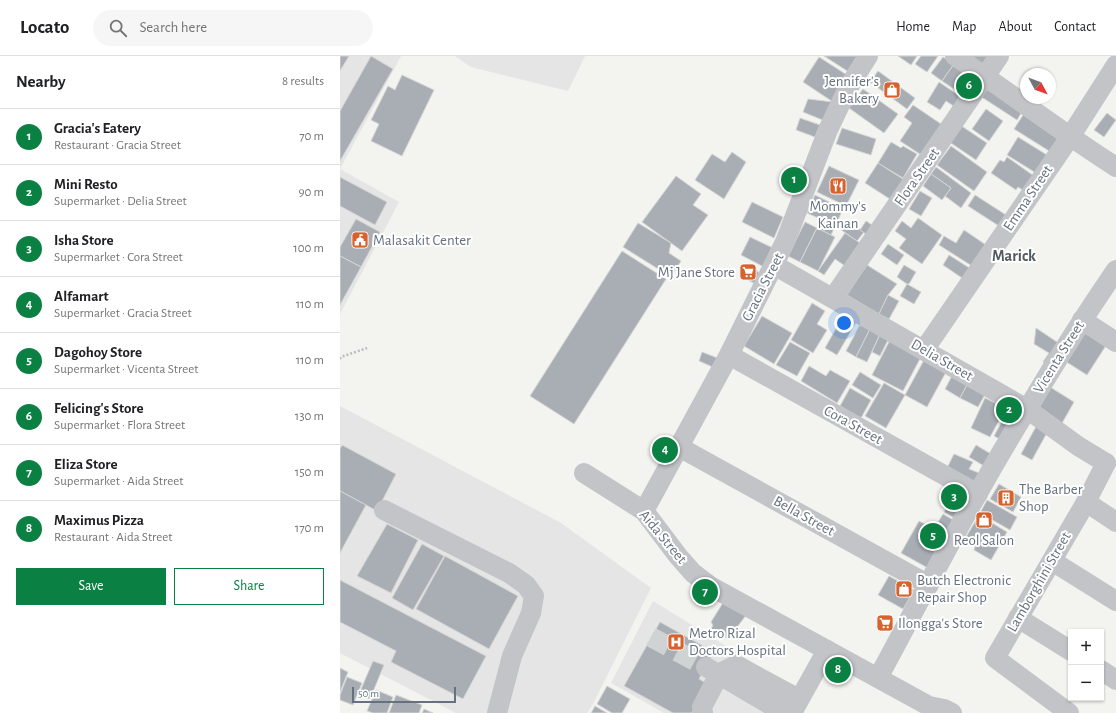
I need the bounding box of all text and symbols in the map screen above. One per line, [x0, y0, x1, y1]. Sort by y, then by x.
search box [93, 10, 373, 46]
icon: search [107, 17, 129, 39]
text: Locato [20, 18, 69, 37]
text: Search here [139, 20, 207, 35]
text: Home [896, 20, 930, 34]
text: Map [952, 20, 976, 34]
text: About [998, 20, 1032, 34]
text: Contact [1054, 20, 1096, 34]
north arrow [1020, 68, 1056, 104]
pin: 6 [956, 71, 982, 101]
text: Nearby [16, 73, 66, 90]
place label: Jennifer's Bakery [824, 74, 880, 106]
text: 8 results [282, 75, 324, 88]
shop icon: Jennifer's Bakery [882, 80, 902, 100]
text: Gracia's Eatery [54, 121, 141, 136]
text: 1 [27, 130, 31, 143]
text: 70 m [299, 130, 324, 143]
text: Restaurant · Gracia Street [54, 139, 181, 152]
street label: Flora Street [892, 145, 942, 209]
street label: Emma Street [1001, 162, 1055, 234]
pin: 1 [781, 165, 807, 195]
restaurant icon: Mommy's Kainan [828, 176, 848, 196]
text: Mini Resto [54, 177, 118, 192]
text: 2 [26, 186, 32, 199]
text: 90 m [298, 186, 324, 199]
text: Supermarket · Delia Street [54, 195, 187, 208]
place label: Mommy's Kainan [810, 199, 866, 231]
public building icon: Malasakit Center [350, 230, 370, 250]
text: Isha Store [54, 233, 114, 248]
place label: Malasakit Center [373, 233, 471, 248]
text: 3 [26, 242, 32, 255]
text: 100 m [293, 242, 324, 255]
district label: Marick [992, 248, 1036, 264]
street label: Gracia Street [739, 250, 787, 324]
text: Supermarket · Cora Street [54, 251, 183, 264]
supermarket icon: Mj Jane Store [738, 262, 758, 282]
place label: Mj Jane Store [658, 265, 735, 280]
text: Alfamart [54, 289, 109, 304]
text: 4 [26, 298, 32, 311]
text: 110 m [296, 298, 324, 311]
text: Supermarket · Gracia Street [54, 307, 192, 320]
your location [834, 313, 854, 333]
street label: Vicenta Street [1031, 318, 1087, 396]
street label: Delia Street [909, 336, 976, 384]
text: Dagohoy Store [54, 345, 142, 360]
text: 5 [26, 354, 32, 367]
text: 110 m [296, 354, 324, 367]
text: Supermarket · Vicenta Street [54, 363, 198, 376]
pin: 2 [996, 395, 1022, 425]
text: Felicing's Store [54, 401, 144, 416]
street label: Cora Street [821, 403, 885, 447]
text: 6 [26, 410, 32, 423]
text: 130 m [295, 410, 324, 423]
text: Supermarket · Flora Street [54, 419, 185, 432]
pin: 4 [652, 435, 678, 465]
text: Eliza Store [54, 457, 118, 472]
text: 7 [26, 466, 32, 479]
text: 150 m [295, 466, 324, 479]
text: Supermarket · Aida Street [54, 475, 183, 488]
pin: 3 [941, 482, 967, 512]
place label: The Barber Shop [1019, 482, 1083, 514]
building icon: The Barber Shop [996, 488, 1016, 508]
street label: Bella Street [771, 493, 837, 539]
street label: Aida Street [636, 507, 690, 567]
shop icon: Reol Salon [974, 510, 994, 530]
text: Maximus Pizza [54, 513, 144, 528]
pin: 5 [920, 521, 946, 551]
text: 8 [26, 522, 32, 535]
text: 170 m [295, 522, 324, 535]
street label: Lamborghini Street [1004, 529, 1074, 635]
text: Restaurant · Aida Street [54, 531, 172, 544]
place label: Reol Salon [954, 533, 1014, 548]
button: Save [16, 568, 166, 605]
button: Share [174, 568, 324, 605]
place label: Butch Electronic Repair Shop [917, 573, 1011, 605]
pin: 7 [692, 577, 718, 607]
shop icon: Butch Electronic Repair Shop [894, 579, 914, 599]
supermarket icon: Ilongga's Store [875, 613, 895, 633]
place label: Ilongga's Store [898, 616, 983, 631]
place label: Metro Rizal Doctors Hospital [689, 626, 786, 658]
map controls [1068, 629, 1104, 701]
button: + [1068, 629, 1104, 665]
hospital icon: Metro Rizal Doctors Hospital [666, 632, 686, 652]
pin: 8 [825, 655, 851, 685]
button: − [1068, 665, 1104, 701]
scale bar [352, 685, 456, 704]
text: 50 m [358, 688, 379, 699]

